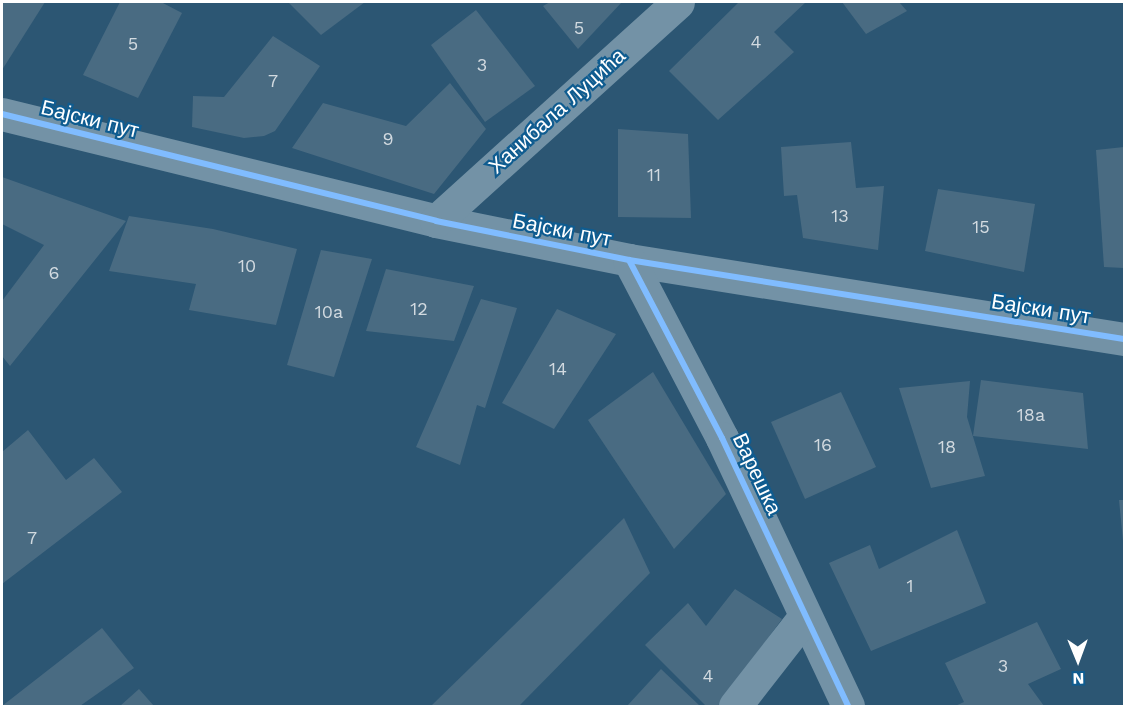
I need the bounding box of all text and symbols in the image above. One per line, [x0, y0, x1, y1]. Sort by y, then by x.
house number: 5 [574, 17, 584, 39]
house number: 4 [751, 31, 761, 53]
house number: 5 [128, 33, 138, 55]
street label: Ханибала Луцића [484, 43, 630, 179]
house number: 3 [477, 54, 487, 76]
house number: 7 [268, 70, 278, 92]
street label: Бајски пут [38, 95, 142, 143]
house number: 9 [382, 128, 394, 150]
house number: 11 [647, 164, 661, 186]
house number: 13 [831, 205, 849, 227]
street label: Бајски пут [510, 208, 614, 252]
house number: 15 [972, 216, 990, 238]
house number: 10 [238, 255, 256, 277]
house number: 6 [49, 262, 59, 284]
street label: Бајски пут [990, 289, 1092, 329]
house number: 12 [410, 298, 428, 320]
house number: 10a [315, 301, 343, 323]
house number: 14 [549, 358, 567, 380]
house number: 18a [1017, 404, 1045, 426]
street label: Варешка [727, 429, 787, 519]
house number: 16 [814, 434, 832, 456]
house number: 18 [938, 436, 956, 458]
house number: 7 [27, 527, 37, 549]
house number: 1 [906, 575, 914, 597]
north arrow [1048, 630, 1108, 690]
house number: 3 [998, 655, 1008, 677]
house number: 4 [703, 665, 713, 687]
text: N [1072, 669, 1084, 688]

